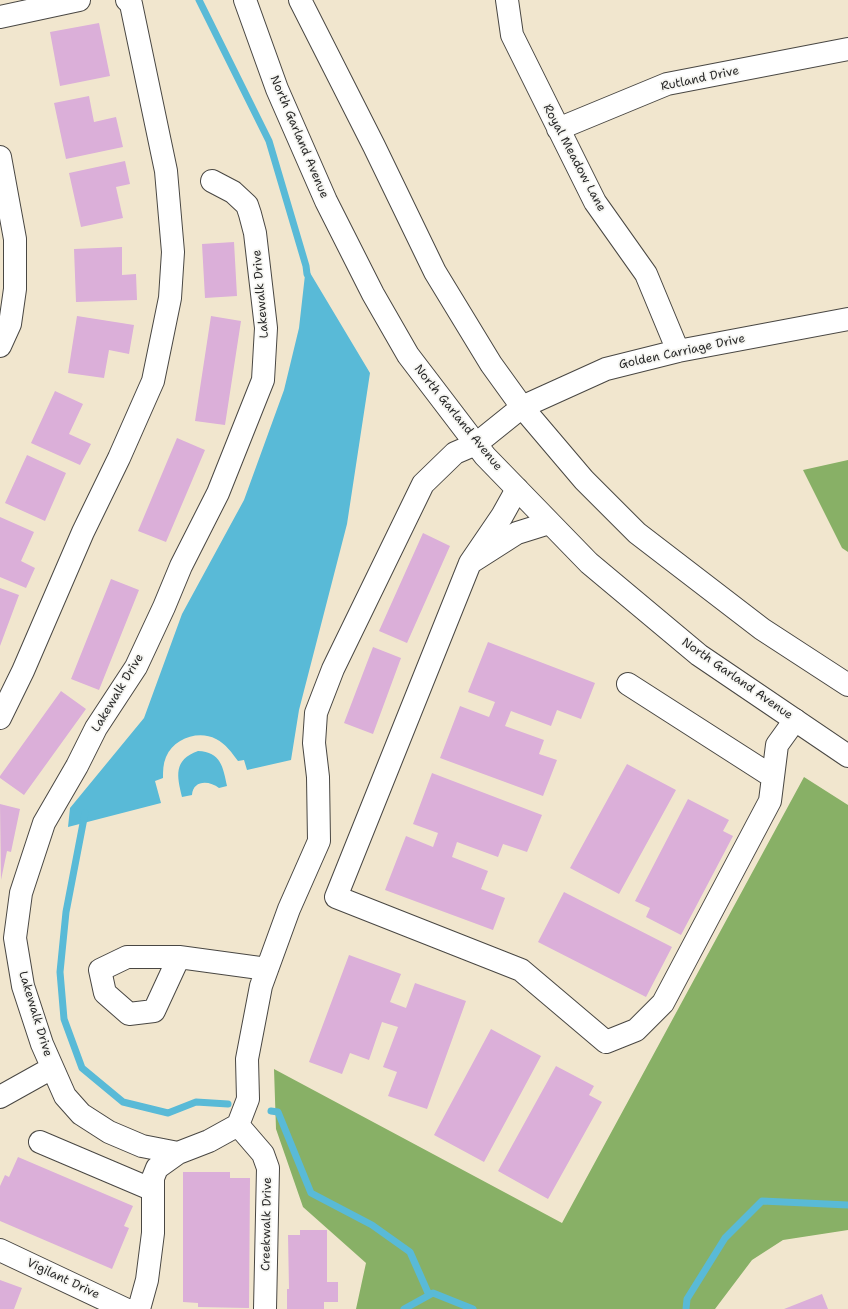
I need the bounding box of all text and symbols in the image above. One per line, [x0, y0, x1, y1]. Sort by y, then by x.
street label: Rutland Drive [660, 64, 740, 94]
street label: North Garland Avenue [267, 73, 331, 201]
street label: Royal Meadow Lane [540, 102, 608, 214]
street label: Lakewalk Drive [250, 249, 272, 339]
street label: Golden Carriage Drive [618, 332, 746, 372]
street label: North Garland Avenue [411, 362, 505, 474]
street label: North Garland Avenue [679, 635, 795, 723]
street label: Lakewalk Drive [89, 651, 147, 735]
street label: Lakewalk Drive [15, 969, 55, 1059]
street label: Creekwalk Drive [259, 1177, 275, 1271]
street label: Vigilant Drive [24, 1256, 102, 1302]

